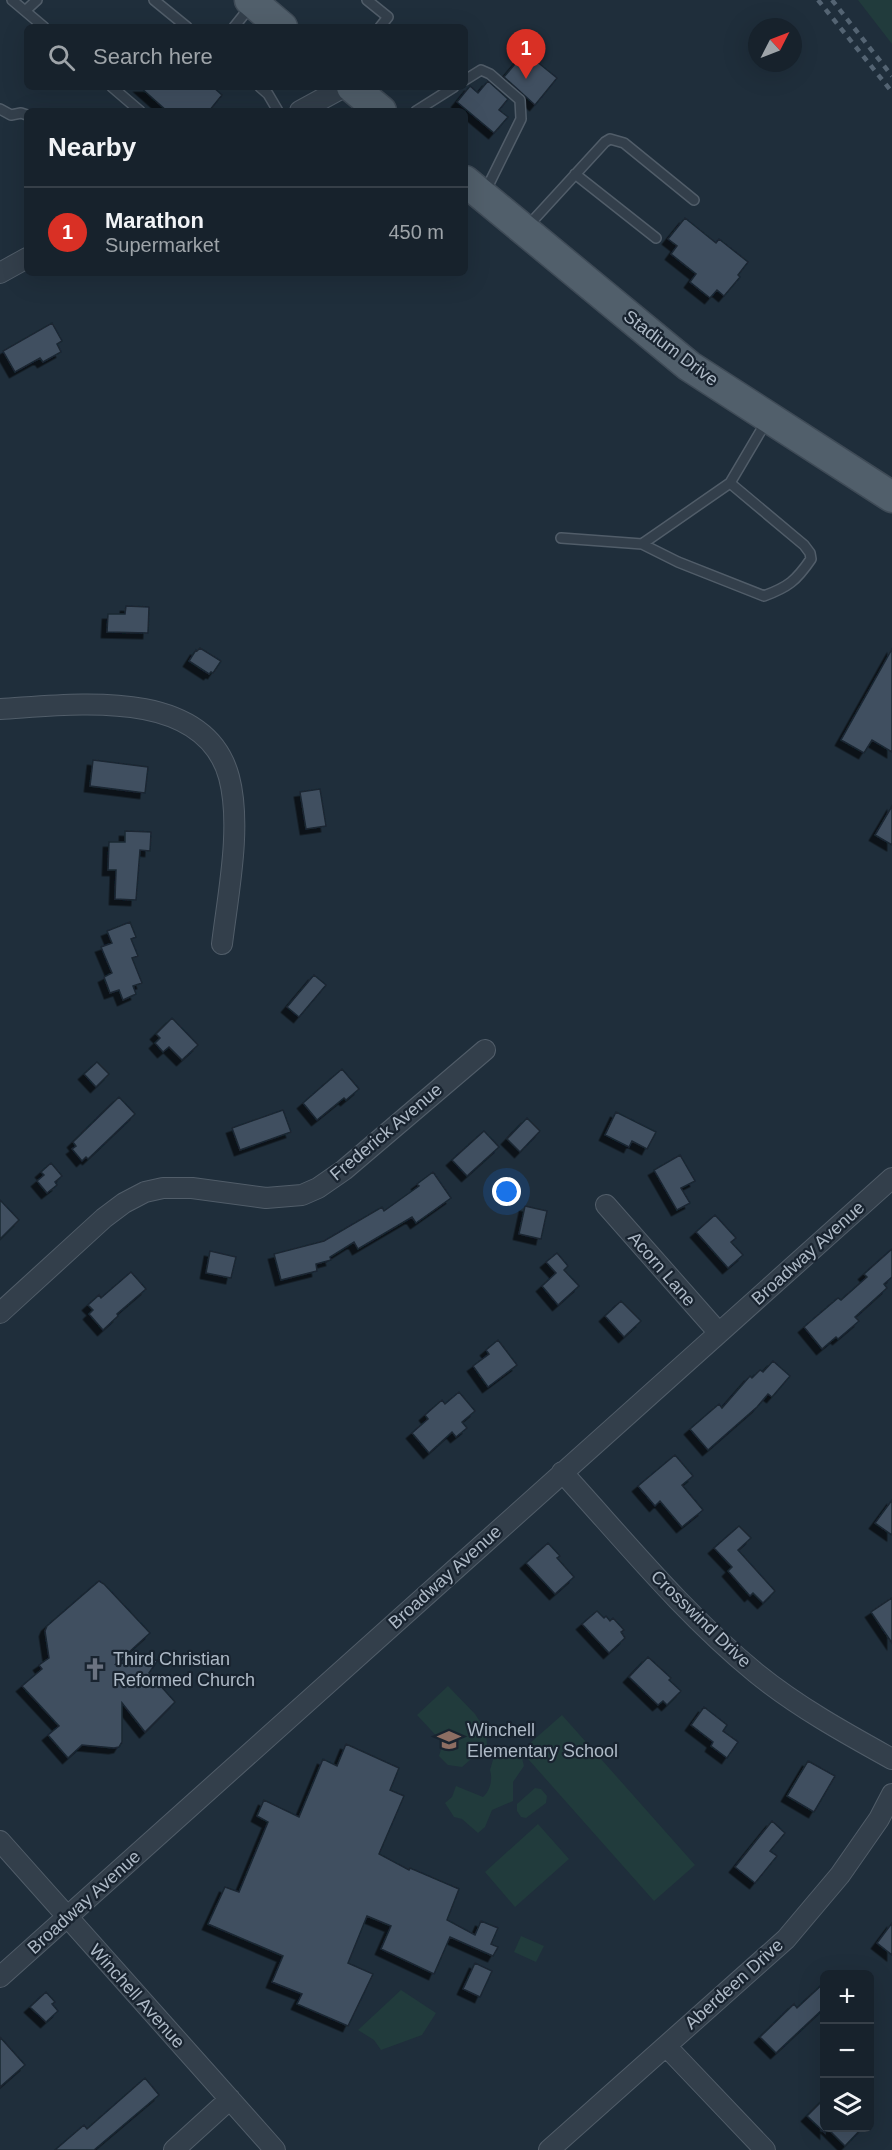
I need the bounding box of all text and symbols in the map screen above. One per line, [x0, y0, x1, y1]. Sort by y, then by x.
north arrow [748, 18, 802, 72]
search box [24, 24, 468, 90]
pin: 1 [506, 29, 546, 79]
icon: search [45, 41, 78, 74]
text: Search here [93, 44, 213, 69]
text: Nearby [48, 132, 136, 162]
text: Marathon [105, 208, 204, 233]
text: 1 [62, 221, 73, 243]
text: 450 m [388, 221, 444, 243]
text: Supermarket [105, 234, 220, 256]
street label: Stadium Drive [620, 306, 722, 390]
street label: Frederick Avenue [326, 1079, 446, 1185]
your location [492, 1177, 521, 1206]
street label: Broadway Avenue [748, 1197, 868, 1309]
street label: Acorn Lane [624, 1228, 700, 1310]
street label: Broadway Avenue [385, 1521, 505, 1633]
street label: Crosswind Drive [647, 1566, 755, 1672]
place label: Third Christian Reformed Church [113, 1649, 255, 1690]
church icon: Third Christian Reformed Church [82, 1656, 108, 1682]
place label: Winchell Elementary School [467, 1720, 618, 1761]
school or university icon: Winchell Elementary School [436, 1727, 462, 1753]
street label: Broadway Avenue [24, 1846, 144, 1958]
street label: Aberdeen Drive [681, 1935, 787, 2033]
street label: Winchell Avenue [85, 1940, 189, 2052]
map controls [820, 1970, 874, 2132]
button: + [820, 1970, 874, 2024]
button: − [820, 2024, 874, 2078]
button: layers [820, 2078, 874, 2132]

